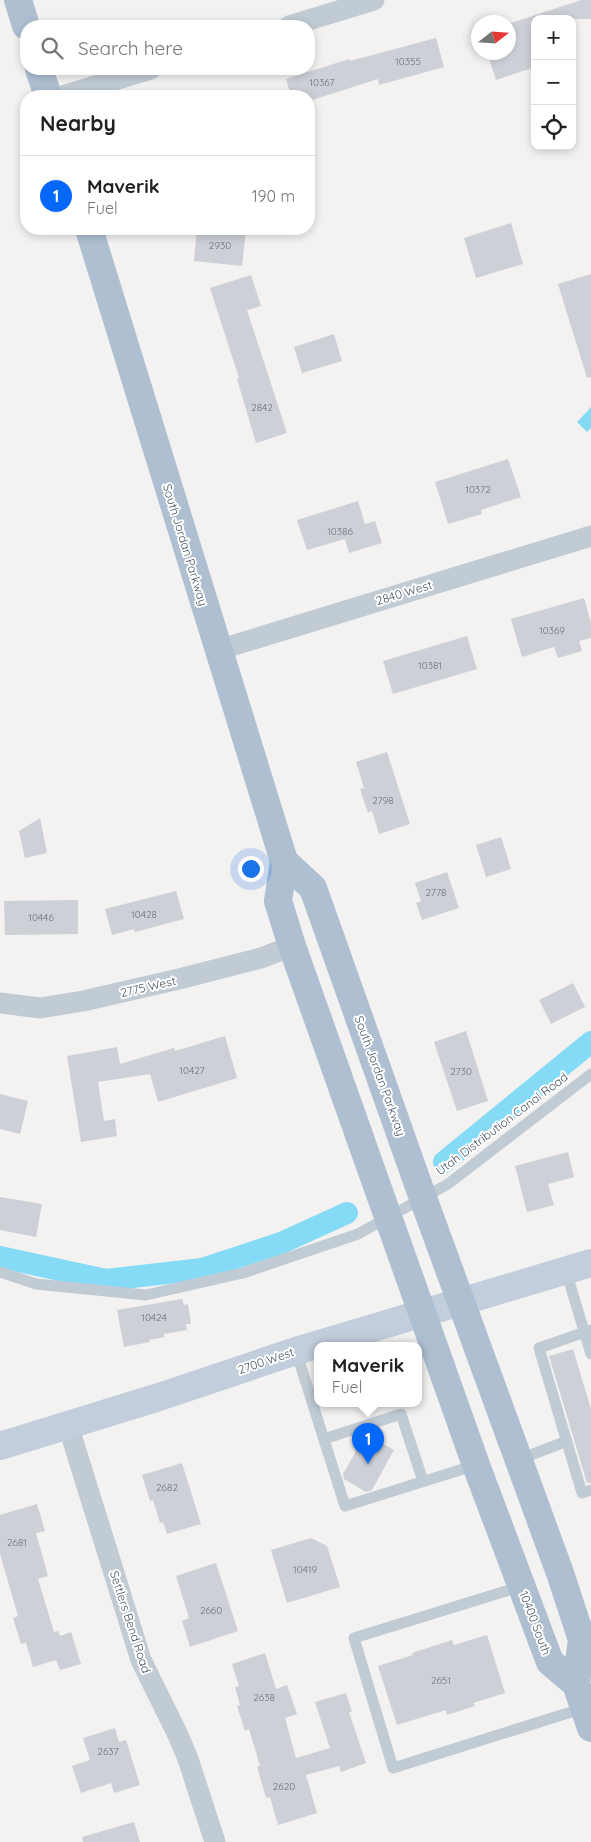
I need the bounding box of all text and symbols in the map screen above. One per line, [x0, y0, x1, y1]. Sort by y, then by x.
north arrow [471, 15, 516, 60]
map controls [531, 15, 576, 150]
button: + [531, 15, 576, 60]
search box [20, 20, 315, 75]
icon: search [38, 34, 66, 62]
text: Search here [78, 36, 183, 60]
house number: 10355 [395, 55, 421, 68]
button: − [531, 60, 576, 105]
house number: 10367 [309, 76, 335, 89]
button: locate [531, 105, 576, 150]
text: Nearby [40, 110, 116, 136]
text: Maverik [87, 174, 160, 198]
text: 1 [53, 186, 59, 206]
text: 190 m [252, 186, 295, 206]
text: Fuel [87, 198, 118, 218]
house number: 2930 [209, 239, 231, 252]
house number: 2842 [251, 401, 273, 414]
street label: South Jordan Parkway [160, 482, 211, 608]
house number: 10372 [465, 483, 491, 496]
house number: 10386 [327, 525, 353, 538]
street label: 2840 West [374, 577, 434, 608]
house number: 10369 [539, 624, 565, 637]
house number: 10381 [418, 659, 442, 672]
house number: 2798 [372, 794, 394, 807]
your location [238, 856, 264, 882]
house number: 2778 [425, 886, 447, 899]
house number: 10428 [131, 908, 157, 921]
house number: 10446 [28, 911, 54, 924]
street label: 2775 West [119, 973, 177, 1000]
street label: South Jordan Parkway [352, 1014, 409, 1138]
house number: 10427 [179, 1064, 205, 1077]
house number: 2730 [450, 1065, 472, 1078]
street label: Utah Distribution Canal Road [433, 1069, 571, 1178]
house number: 10424 [141, 1311, 167, 1324]
popup [314, 1342, 422, 1407]
street label: 2700 West [236, 1344, 296, 1377]
text: Maverik [332, 1353, 404, 1377]
text: Fuel [332, 1377, 362, 1397]
pin: 1 [352, 1423, 384, 1464]
house number: 2682 [156, 1481, 178, 1494]
house number: 2681 [7, 1536, 27, 1549]
house number: 10419 [293, 1563, 317, 1576]
street label: Settlers Bend Road [107, 1569, 154, 1675]
street label: 10400 South [516, 1589, 555, 1657]
house number: 2660 [200, 1604, 222, 1617]
house number: 2651 [431, 1674, 451, 1687]
house number: 2638 [253, 1691, 275, 1704]
house number: 2637 [97, 1745, 119, 1758]
house number: 2620 [273, 1780, 295, 1793]

